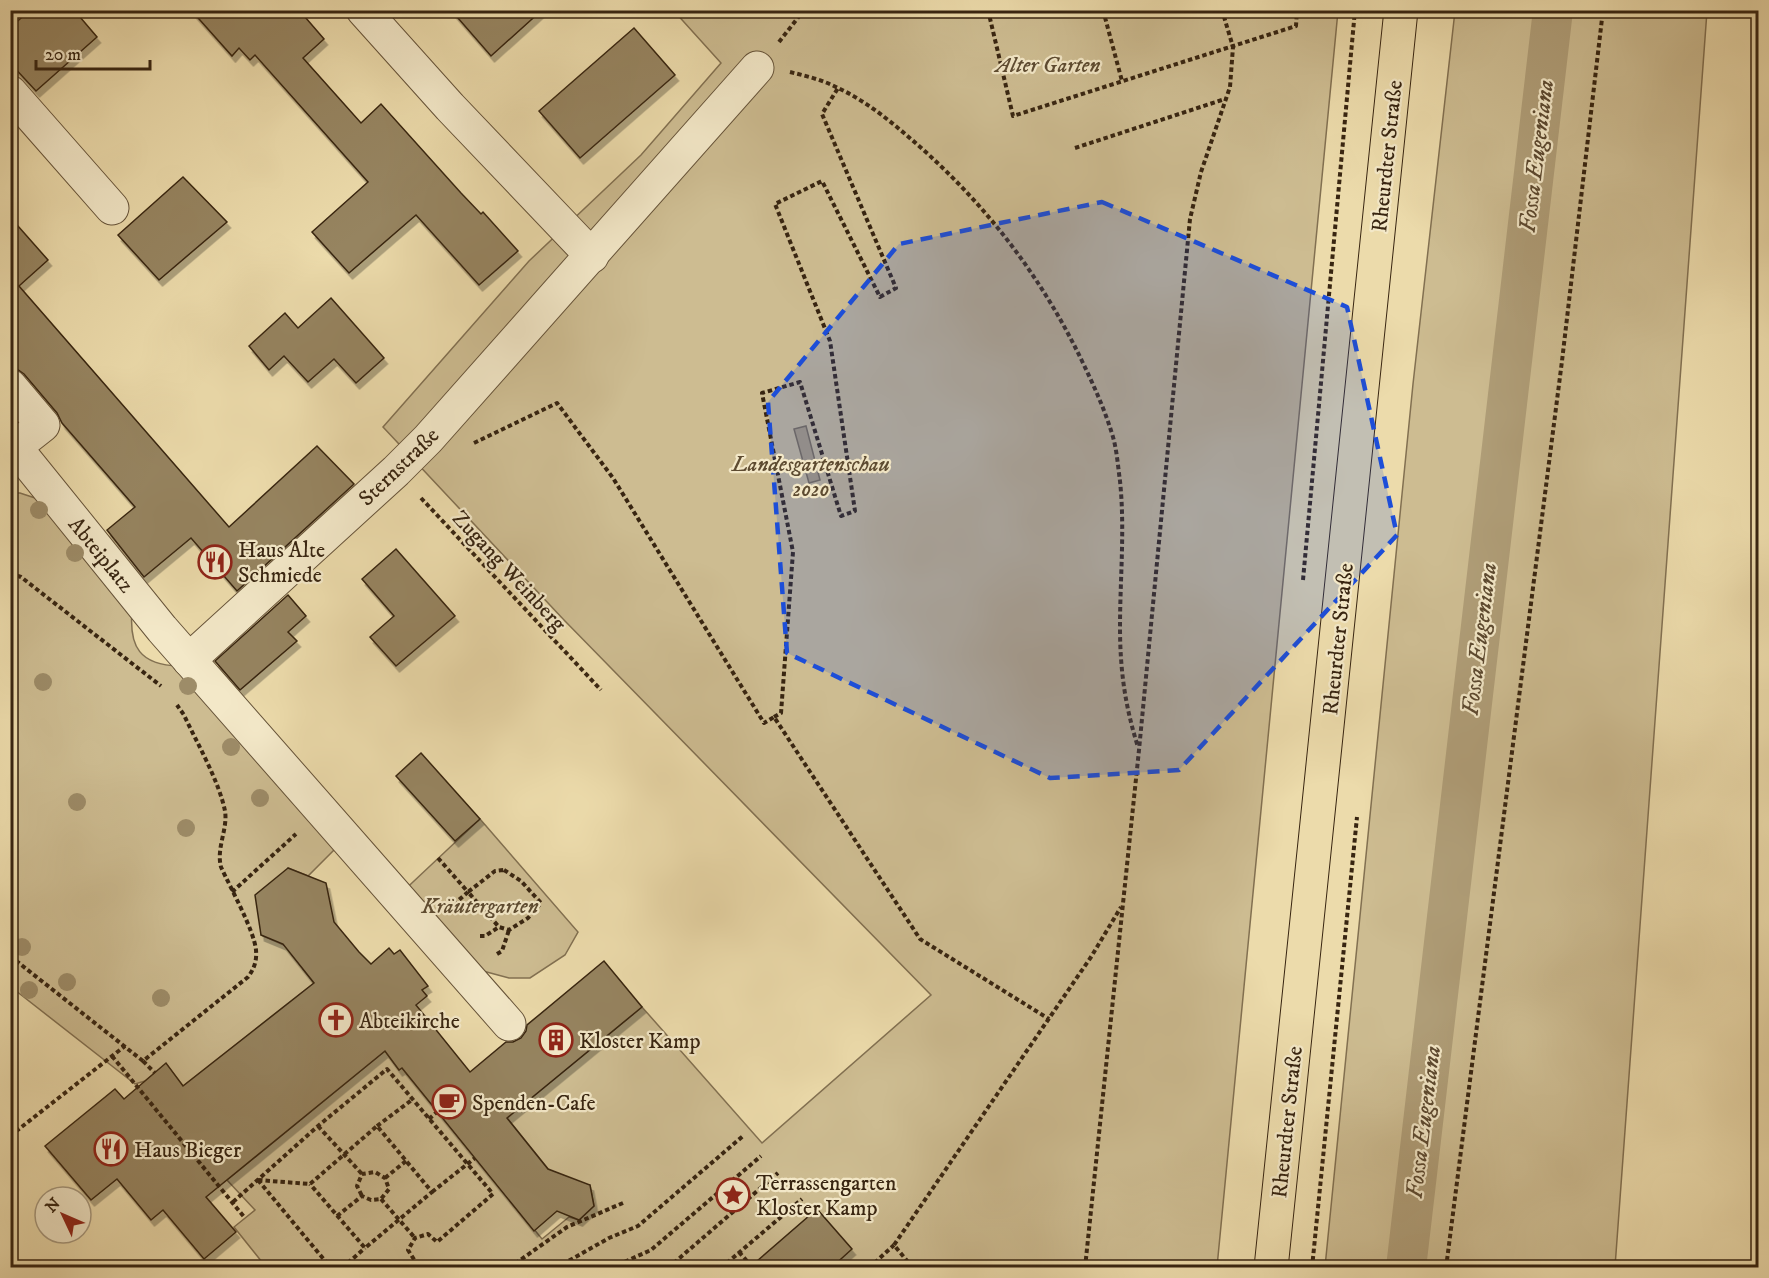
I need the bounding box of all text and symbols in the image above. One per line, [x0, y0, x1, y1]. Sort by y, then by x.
scale bar [36, 33, 150, 71]
text: 20 m [45, 44, 81, 66]
park label: Alter Garten [993, 52, 1100, 79]
water label: Fossa Eugeniana [1513, 78, 1561, 234]
street label: Rheurdter Straße [1366, 79, 1409, 233]
street label: Sternstraße [353, 422, 445, 512]
park label: Landesgartenschau 2020 [730, 451, 890, 503]
street label: Zugang Weinberg [446, 505, 572, 637]
street label: Abteiplatz [62, 512, 140, 599]
place label: Haus Alte Schmiede [238, 537, 325, 589]
restaurant icon: Haus Alte Schmiede [197, 544, 233, 580]
water label: Fossa Eugeniana [1456, 561, 1504, 717]
street label: Rheurdter Straße [1317, 562, 1360, 716]
park label: Kräutergarten [420, 893, 539, 920]
church icon: Abteikirche [318, 1002, 354, 1038]
place label: Abteikirche [359, 1008, 460, 1035]
building icon: Kloster Kamp [538, 1022, 574, 1058]
place label: Kloster Kamp [579, 1028, 700, 1055]
water label: Fossa Eugeniana [1400, 1044, 1448, 1200]
street label: Rheurdter Straße [1266, 1045, 1309, 1199]
cafe icon: Spenden-Cafe [431, 1084, 467, 1120]
place label: Spenden-Cafe [472, 1090, 596, 1117]
restaurant icon: Haus Bieger [93, 1131, 129, 1167]
place label: Haus Bieger [134, 1137, 242, 1164]
place label: Terrassengarten Kloster Kamp [756, 1170, 897, 1222]
place icon: Terrassengarten Kloster Kamp [715, 1177, 751, 1213]
north arrow [33, 1185, 93, 1245]
text: N [41, 1194, 65, 1217]

